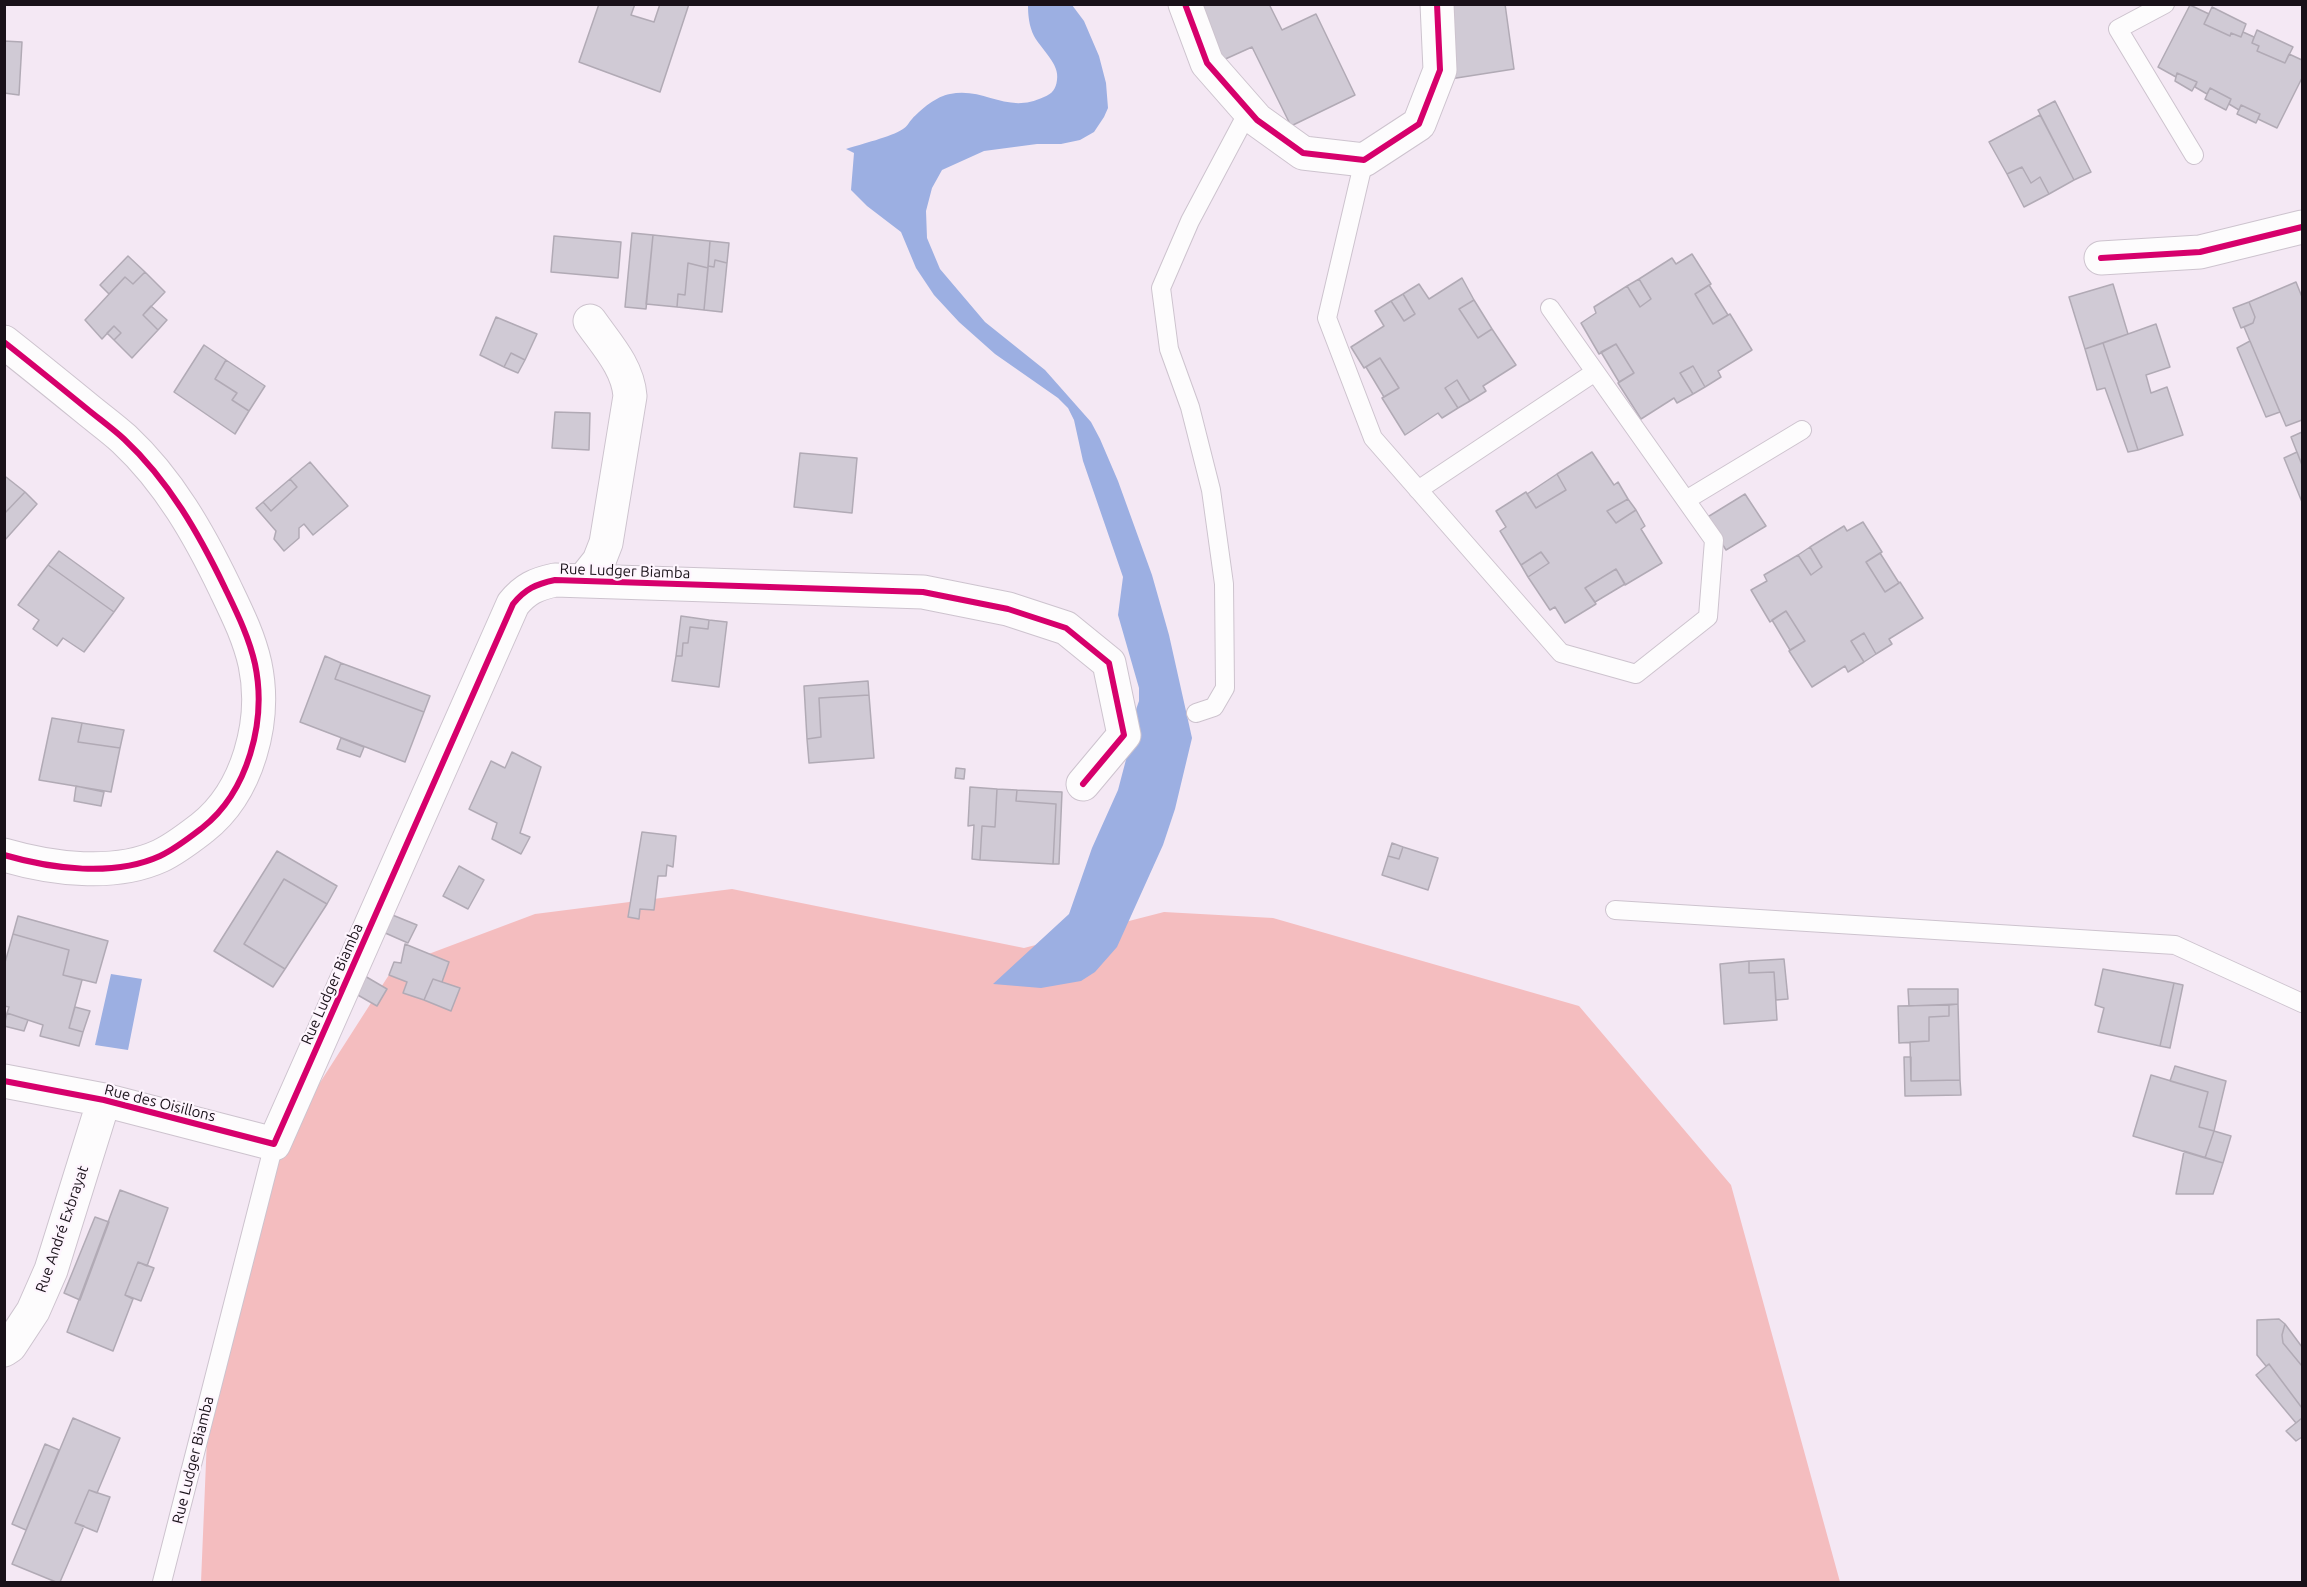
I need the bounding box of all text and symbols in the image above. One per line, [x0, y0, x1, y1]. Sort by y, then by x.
street label: Rue Ludger Biamba [559, 560, 691, 582]
street label: Rue Ludger Biamba [297, 921, 367, 1047]
street label: Rue des Oisillons [103, 1081, 217, 1125]
street label: Rue André Exbrayat [32, 1163, 92, 1295]
street label: Rue Ludger Biamba [168, 1394, 218, 1526]

